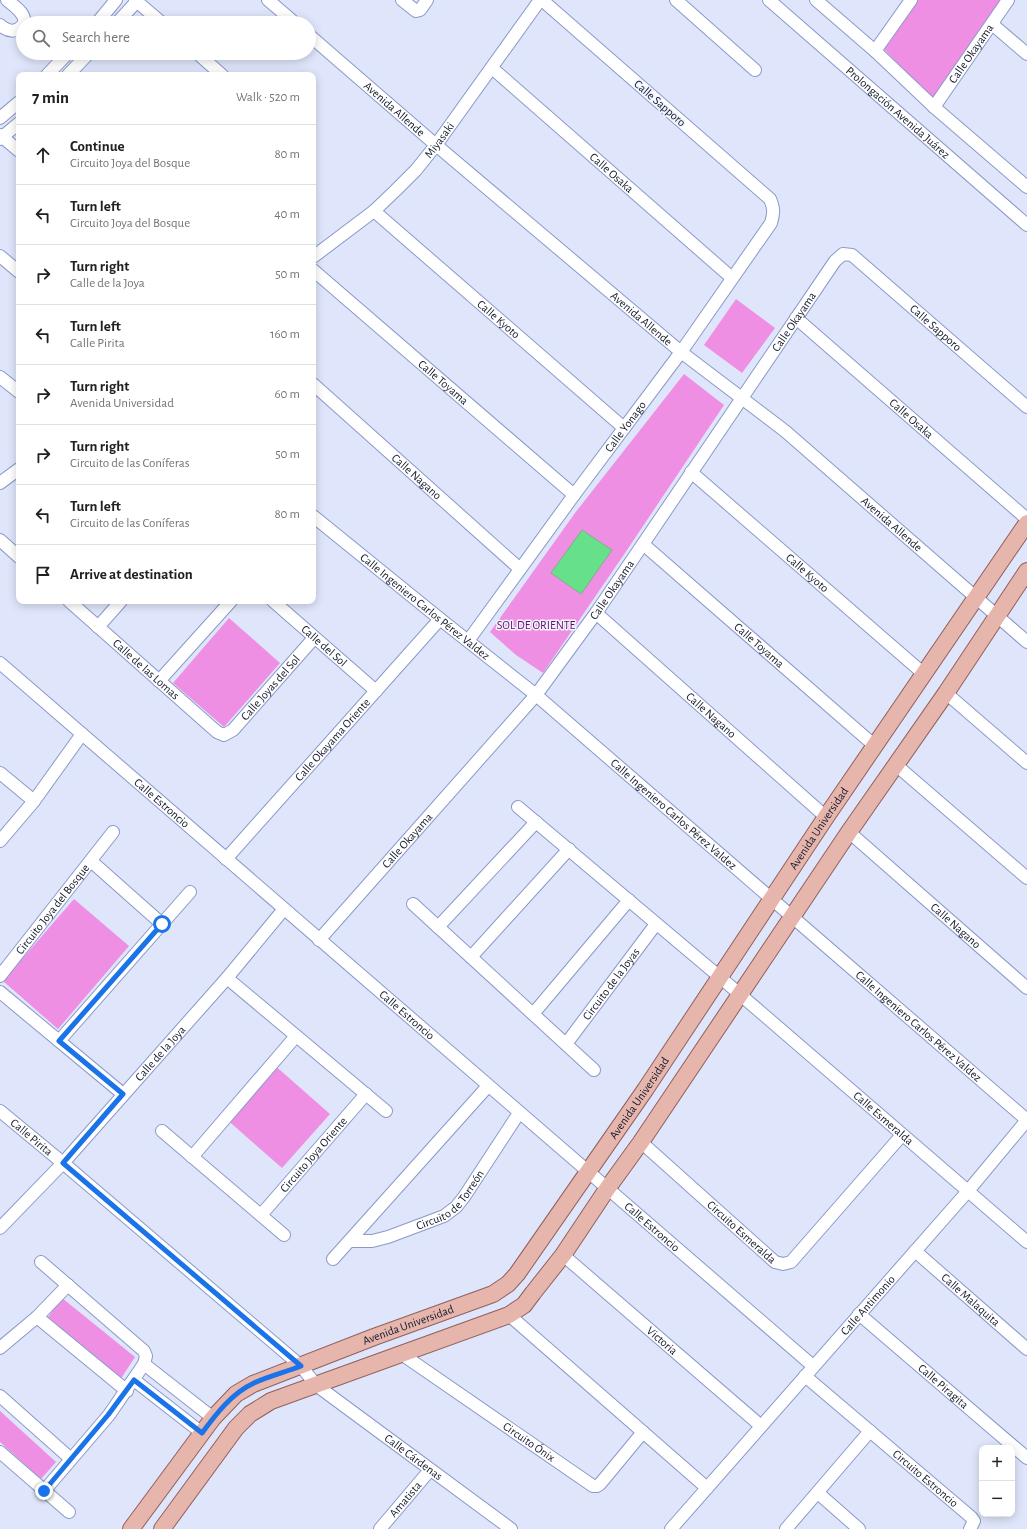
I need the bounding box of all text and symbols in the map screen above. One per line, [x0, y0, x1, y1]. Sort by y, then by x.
search box [16, 16, 316, 60]
street label: Calle Okayama [946, 21, 996, 85]
icon: search [30, 27, 52, 49]
text: Search here [62, 30, 130, 45]
street label: Prolongación Avenida Juárez [844, 64, 952, 161]
street label: Calle Sapporo [632, 77, 688, 129]
street label: Avenida Allende [362, 79, 427, 139]
text: 7 min [32, 89, 69, 106]
text: Walk · 520 m [236, 91, 300, 104]
street label: Miyasaki [422, 120, 456, 160]
text: Continue [70, 139, 125, 154]
icon: ahead [32, 144, 54, 166]
text: 80 m [274, 148, 300, 161]
street label: Calle Osaka [588, 151, 636, 195]
text: Circuito Joya del Bosque [70, 157, 190, 170]
text: Turn left [70, 199, 121, 214]
icon: left [32, 204, 54, 226]
text: 40 m [274, 208, 300, 221]
text: Circuito Joya del Bosque [70, 217, 190, 230]
text: Turn right [70, 259, 129, 274]
icon: right [32, 264, 54, 286]
text: 50 m [275, 268, 300, 281]
text: Calle de la Joya [70, 277, 145, 290]
street label: Avenida Allende [608, 289, 675, 348]
street label: Calle Okayama [769, 289, 818, 354]
street label: Calle Kyoto [475, 298, 522, 341]
street label: Calle Sapporo [908, 302, 964, 353]
text: Turn left [70, 319, 121, 334]
icon: left [32, 324, 54, 346]
text: 160 m [270, 328, 300, 341]
text: Calle Pirita [70, 337, 125, 350]
street label: Calle Toyama [416, 358, 471, 407]
text: Turn right [70, 379, 129, 394]
icon: right [32, 384, 54, 406]
text: 60 m [274, 388, 300, 401]
street label: Calle Osaka [887, 396, 936, 441]
text: Avenida Universidad [70, 397, 174, 410]
street label: Calle Yonago [602, 399, 648, 454]
text: Turn right [70, 439, 129, 454]
icon: right [32, 444, 54, 466]
text: 50 m [275, 448, 300, 461]
street label: Calle Nagano [390, 451, 444, 502]
text: Circuito de las Coníferas [70, 457, 190, 470]
street label: Avenida Allende [859, 494, 925, 554]
text: Turn left [70, 499, 121, 514]
icon: left [32, 504, 54, 526]
text: 80 m [274, 508, 300, 521]
text: Circuito de las Coníferas [70, 517, 190, 530]
street label: Calle Ingeniero Carlos Pérez Valdez [358, 551, 492, 662]
street label: Calle Kyoto [784, 551, 831, 594]
street label: Calle Okayama [587, 557, 636, 622]
icon: arrive [32, 564, 54, 586]
text: Arrive at destination [70, 567, 193, 582]
park label: SOL DE ORIENTE [497, 619, 576, 631]
street label: Calle Toyama [732, 620, 787, 670]
street label: Calle del Sol [299, 623, 349, 669]
street label: Calle de las Lomas [111, 637, 182, 702]
street label: Calle Joyas del Sol [239, 653, 302, 723]
street label: Calle Nagano [684, 690, 738, 740]
street label: Calle Okayama Oriente [293, 696, 372, 783]
street label: Calle Ingeniero Carlos Pérez Valdez [608, 756, 739, 872]
street label: Calle Estroncio [132, 776, 192, 830]
street label: Avenida Universidad [787, 785, 850, 872]
street label: Calle Okayama [380, 810, 435, 870]
street label: Circuito Joya del Bosque [13, 862, 91, 957]
street label: Calle Nagano [929, 901, 983, 951]
route start [153, 915, 171, 933]
street label: Circuito de la Joyas [580, 946, 642, 1022]
street label: Calle Ingeniero Carlos Pérez Valdez [853, 969, 984, 1084]
street label: Calle Estroncio [377, 988, 437, 1042]
street label: Calle de la Joya [133, 1023, 188, 1083]
street label: Avenida Universidad [607, 1055, 671, 1141]
street label: Calle Esmeralda [851, 1089, 916, 1147]
street label: Circuito Joya Oriente [278, 1115, 349, 1195]
street label: Calle Pirita [8, 1116, 55, 1158]
street label: Circuito de Torreón [414, 1168, 486, 1232]
street label: Circuito Esmeralda [705, 1198, 779, 1266]
street label: Calle Estroncio [622, 1200, 682, 1254]
street label: Calle Malaquita [939, 1271, 1003, 1329]
street label: Calle Antimonio [838, 1273, 897, 1337]
street label: Avenida Universidad [361, 1303, 455, 1347]
street label: Victoria [645, 1324, 680, 1357]
street label: Calle Piragita [916, 1362, 971, 1411]
street label: Circuito Ónix [501, 1420, 557, 1464]
street label: Calle Cárdenas [382, 1432, 445, 1482]
map controls [979, 1445, 1015, 1517]
button: + [979, 1445, 1015, 1481]
street label: Circuito Estroncio [890, 1447, 960, 1509]
street label: Amatista [387, 1479, 424, 1519]
button: − [979, 1481, 1015, 1517]
route end [35, 1482, 53, 1500]

